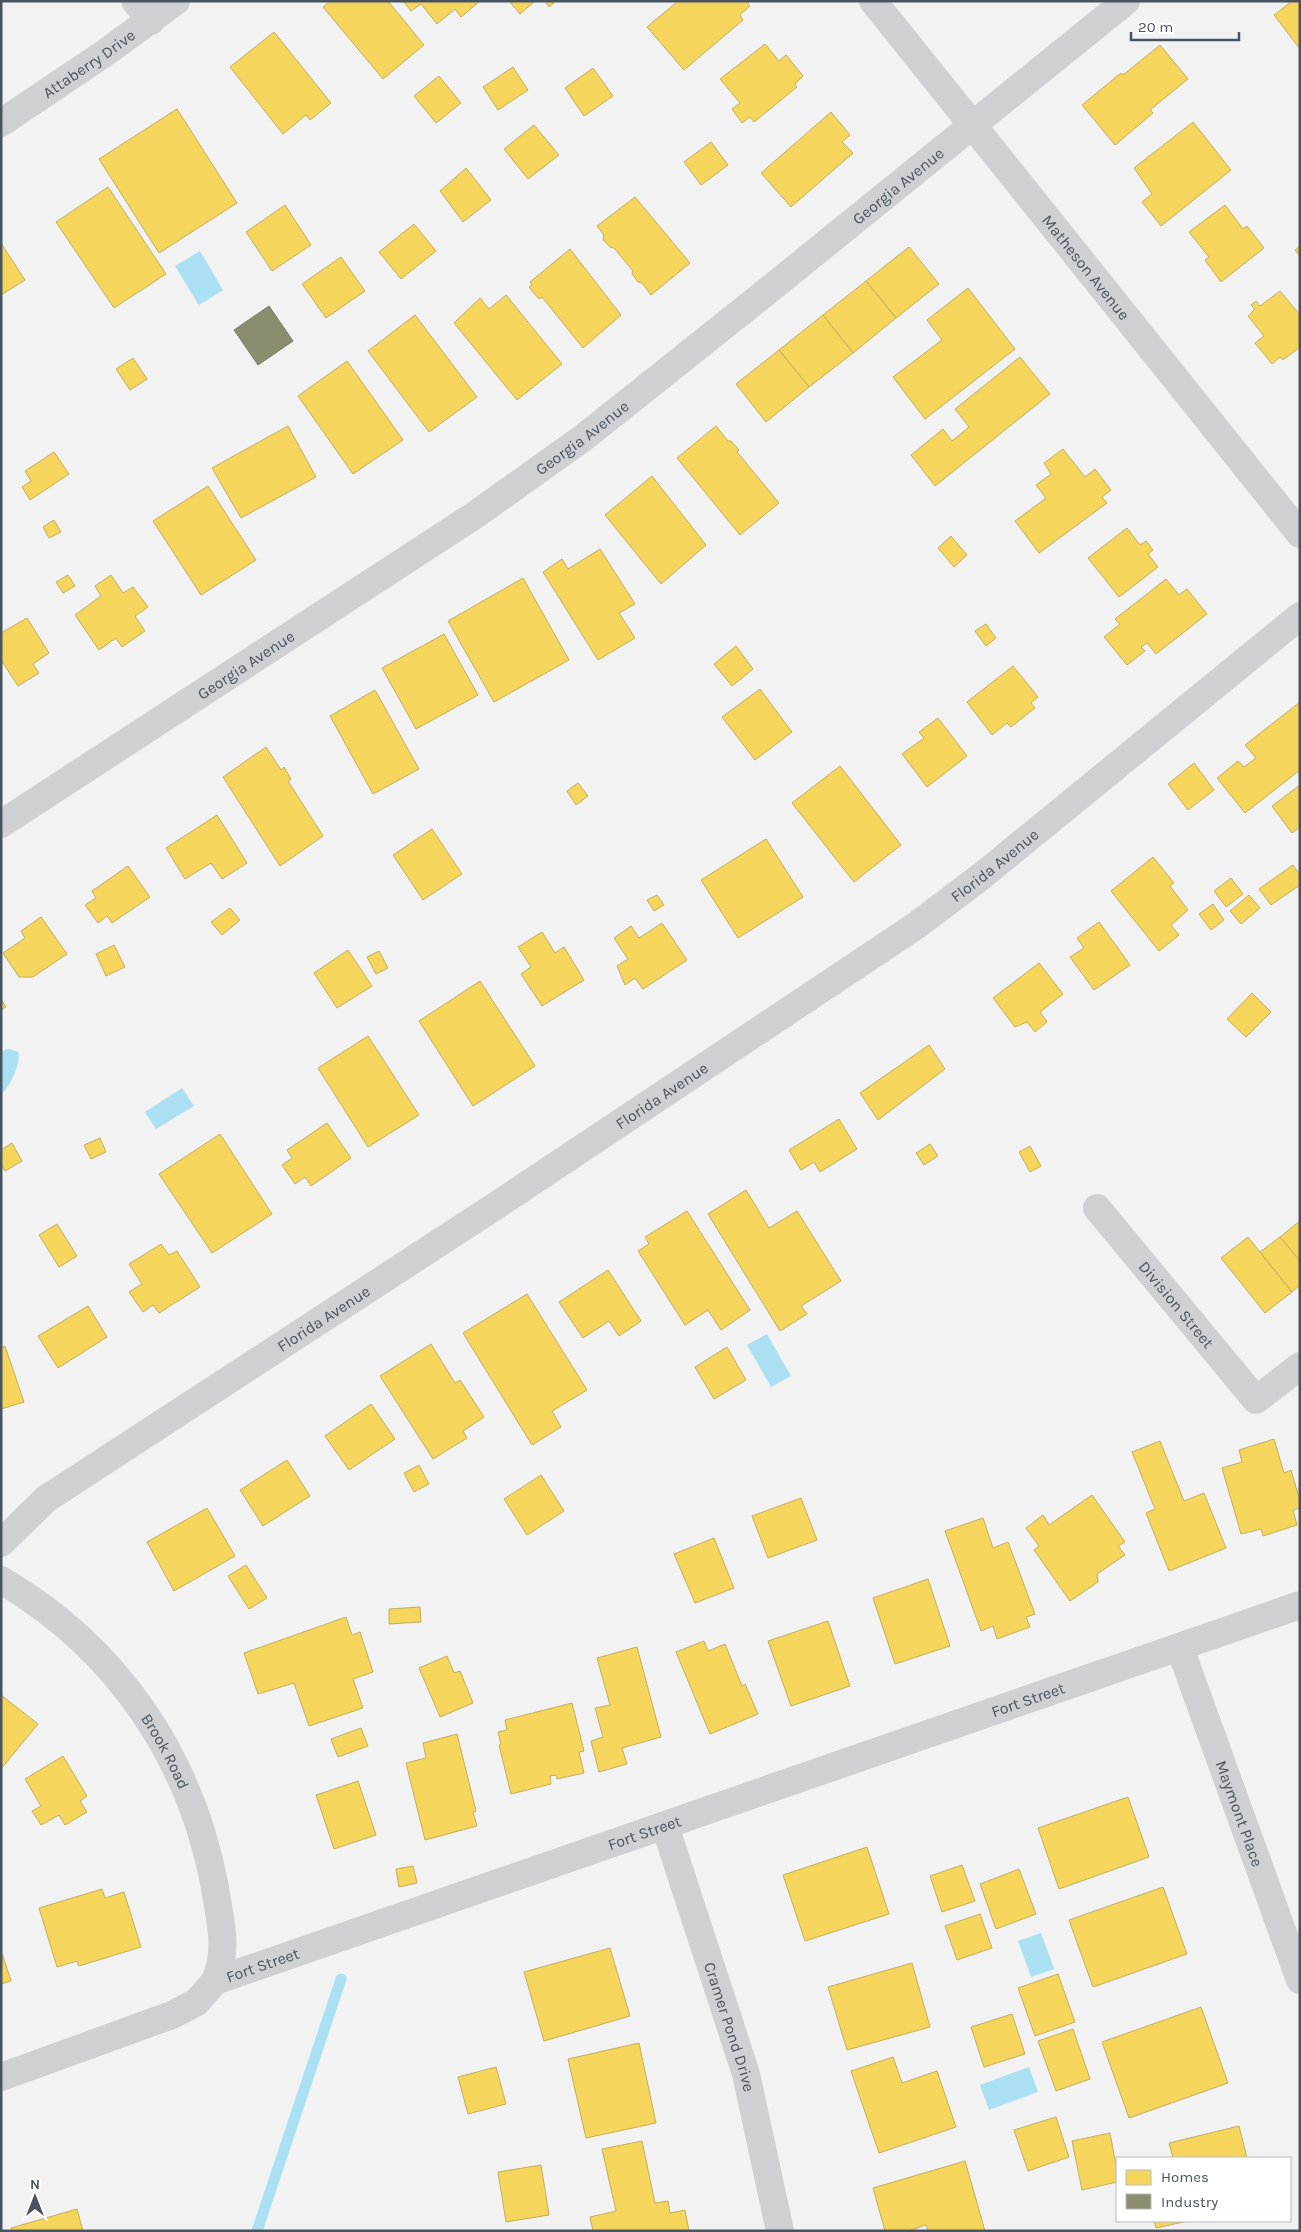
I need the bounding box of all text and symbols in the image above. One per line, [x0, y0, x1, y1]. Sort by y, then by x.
scale bar [1131, 10, 1238, 42]
text: 20 m [1138, 18, 1173, 36]
street label: Attaberry Drive [39, 25, 139, 102]
street label: Georgia Avenue [849, 143, 948, 229]
street label: Matheson Avenue [1038, 211, 1134, 324]
street label: Georgia Avenue [532, 396, 633, 479]
street label: Georgia Avenue [194, 626, 298, 703]
street label: Florida Avenue [947, 825, 1042, 906]
street label: Florida Avenue [612, 1058, 712, 1133]
street label: Division Street [1135, 1257, 1218, 1352]
street label: Florida Avenue [274, 1281, 374, 1356]
street label: Fort Street [989, 1678, 1067, 1721]
street label: Brook Road [137, 1710, 193, 1792]
street label: Maymont Place [1211, 1758, 1267, 1869]
street label: Fort Street [605, 1811, 684, 1854]
street label: Fort Street [224, 1944, 302, 1986]
street label: Cramer Pond Drive [700, 1960, 759, 2093]
legend [1116, 2157, 1291, 2222]
text: Homes [1161, 2168, 1209, 2186]
north arrow [10, 2172, 60, 2222]
text: N [30, 2176, 40, 2193]
text: Industry [1161, 2193, 1218, 2211]

